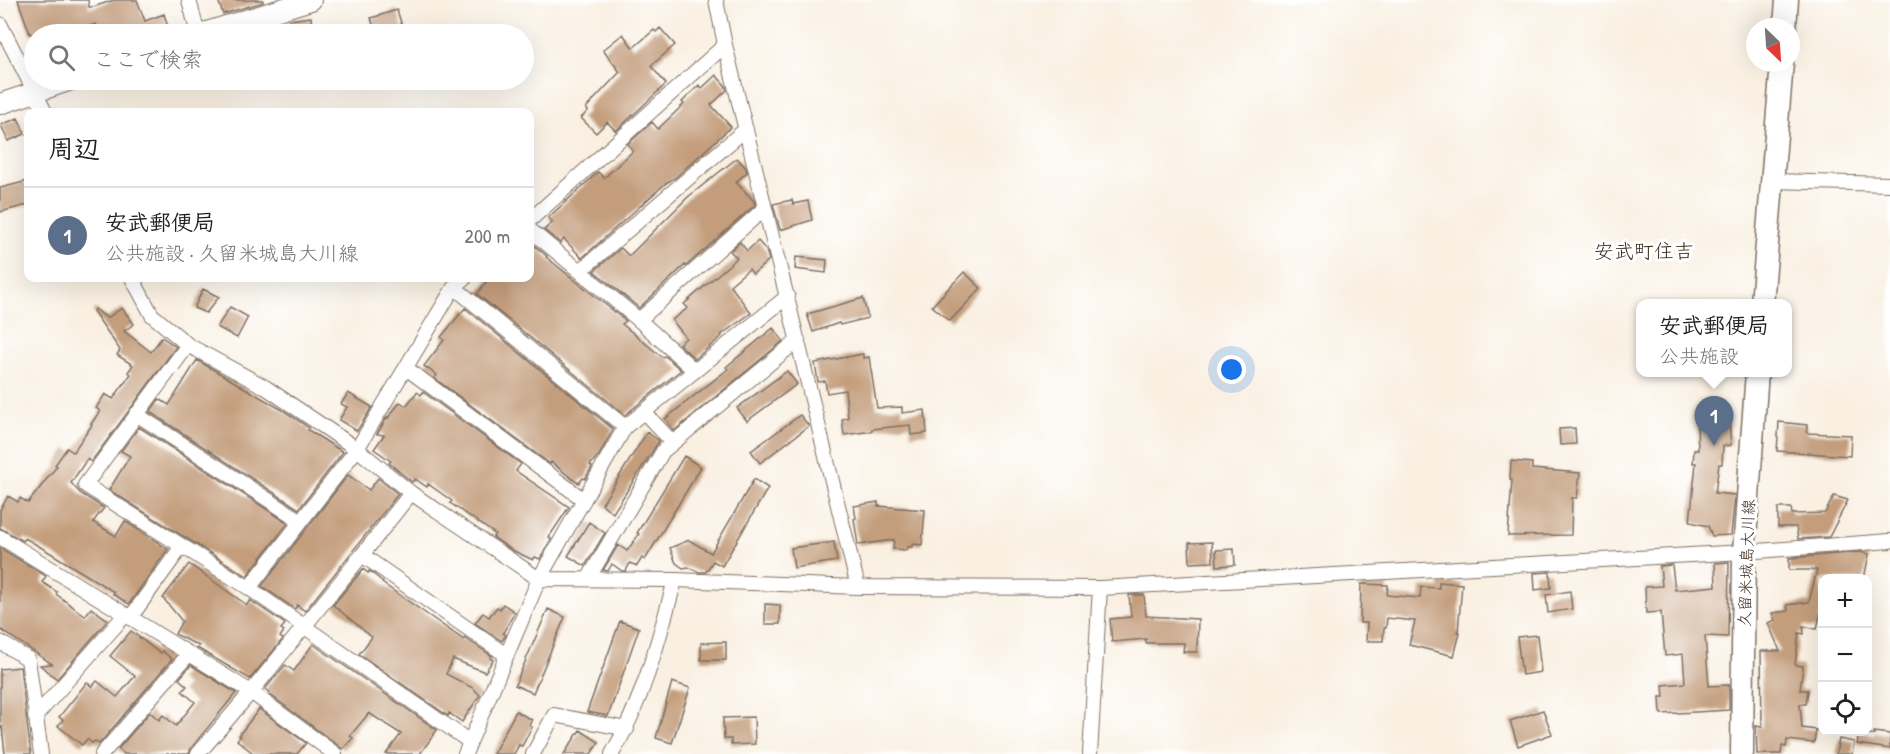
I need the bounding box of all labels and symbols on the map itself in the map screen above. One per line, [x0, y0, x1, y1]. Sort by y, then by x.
north arrow [1746, 18, 1800, 72]
district label: 安武町住吉 [1594, 237, 1694, 264]
your location [1217, 355, 1246, 384]
pin: 1 [1694, 396, 1734, 446]
street label: 久留米城島大川線 [1733, 499, 1759, 627]

